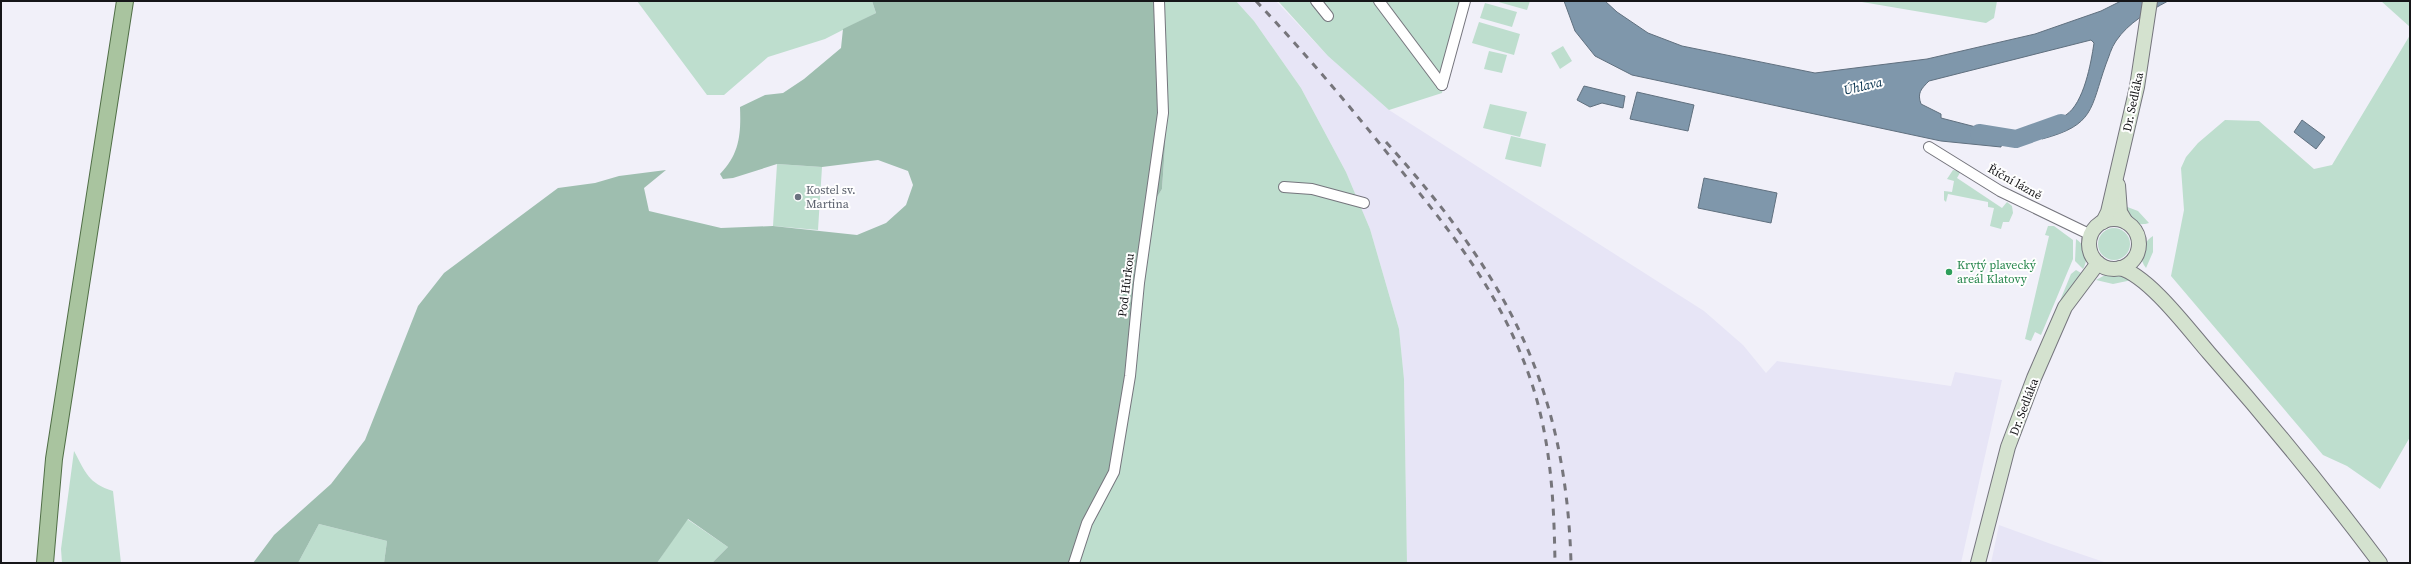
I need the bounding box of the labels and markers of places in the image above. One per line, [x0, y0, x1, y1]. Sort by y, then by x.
place label: Kostel sv. Martina [806, 182, 856, 212]
marker: Kostel sv. Martina [793, 192, 803, 202]
place label: Krytý plavecký areál Klatovy [1957, 257, 2037, 287]
marker: Krytý plavecký areál Klatovy [1944, 267, 1954, 277]

